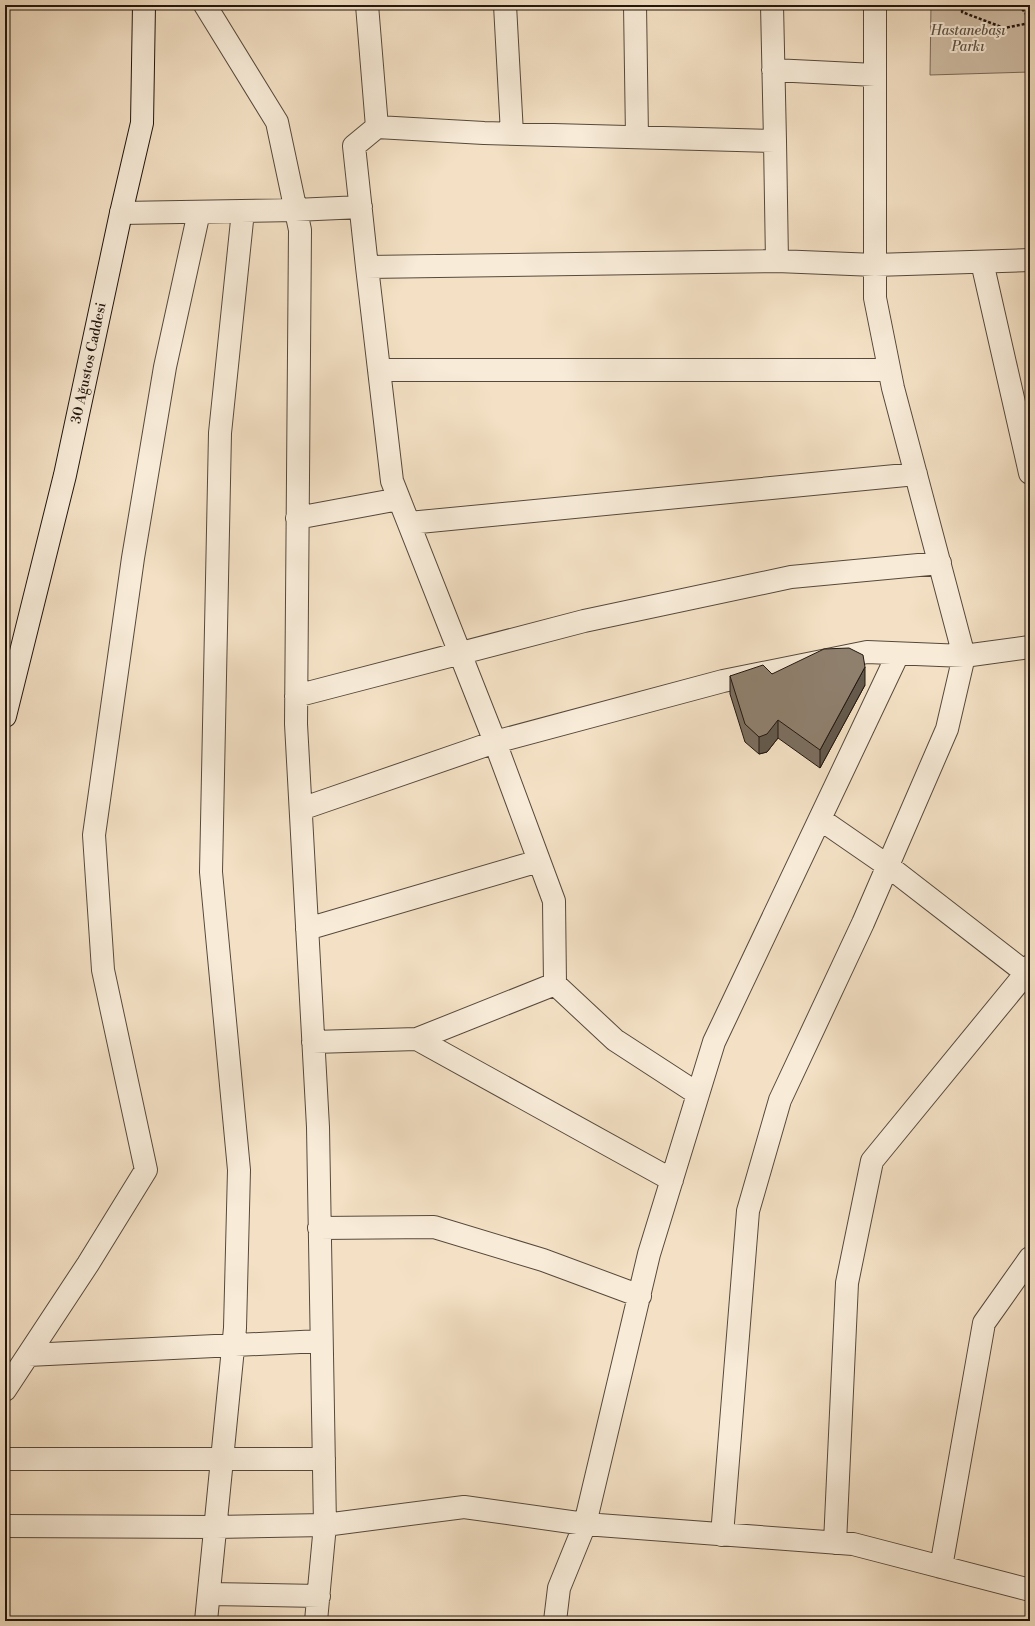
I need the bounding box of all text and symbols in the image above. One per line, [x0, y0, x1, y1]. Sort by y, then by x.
park label: Hastanebaşı Parkı [929, 22, 1006, 56]
street label: 30 Ağustos Caddesi [67, 300, 111, 425]

